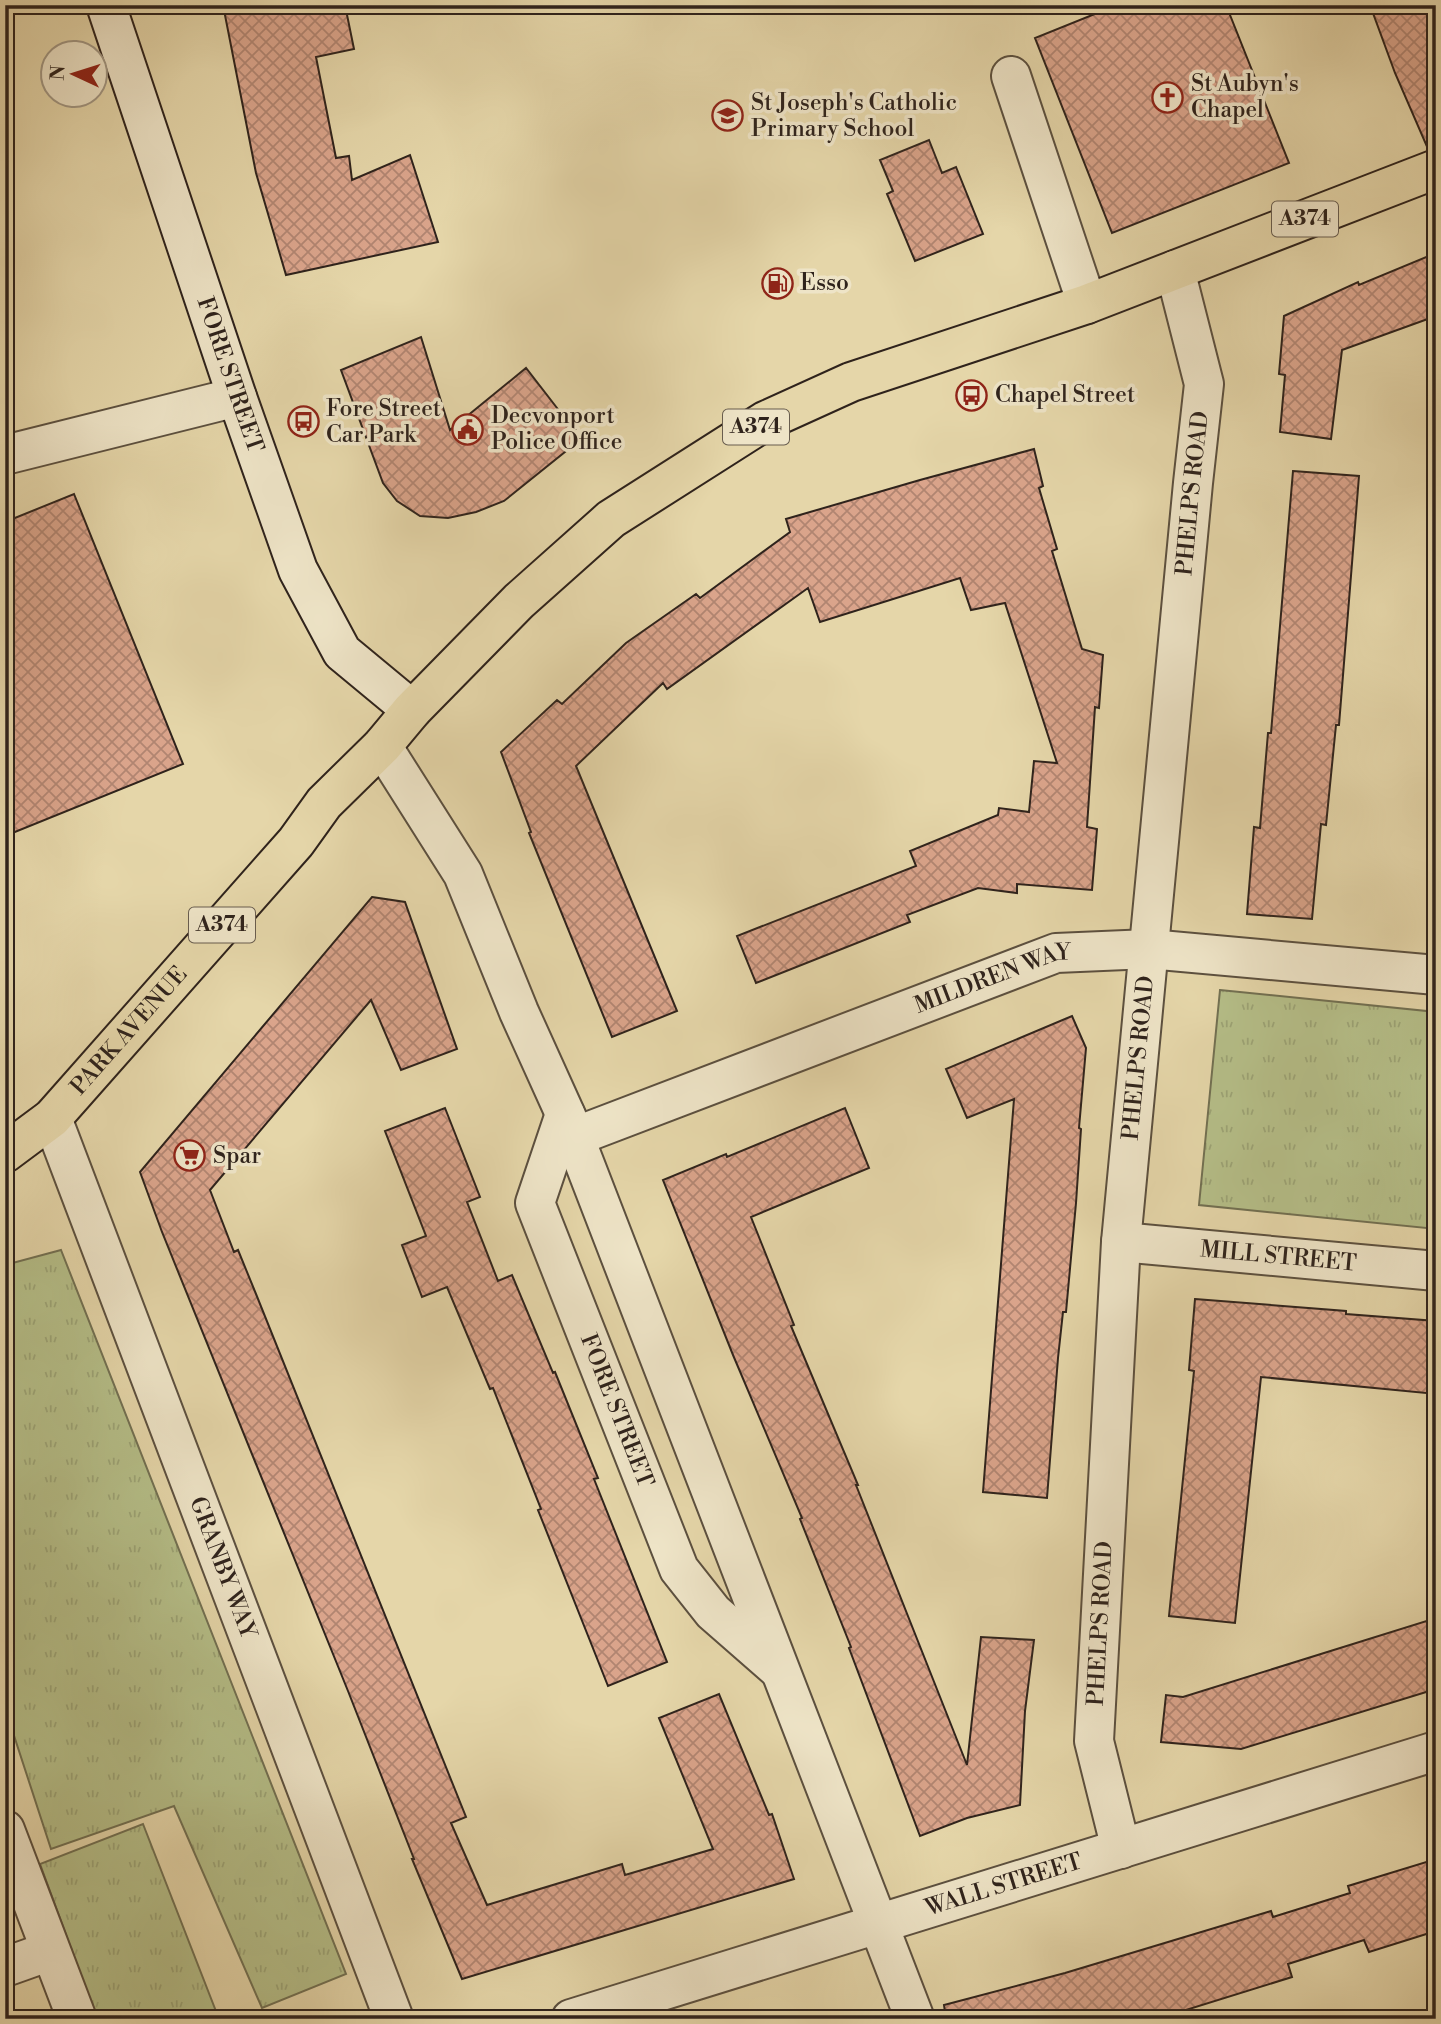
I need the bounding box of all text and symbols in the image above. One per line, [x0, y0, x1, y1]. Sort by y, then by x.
north arrow [38, 38, 108, 108]
text: N [46, 65, 71, 81]
place label: St Aubyn's Chapel [1191, 70, 1299, 124]
church icon: St Aubyn's Chapel [1151, 80, 1185, 114]
place label: St Joseph's Catholic Primary School [751, 89, 957, 143]
school or university icon: St Joseph's Catholic Primary School [711, 99, 745, 133]
road number: A374 [1272, 202, 1338, 236]
fuel station icon: Esso [760, 266, 794, 300]
place label: Esso [800, 269, 849, 297]
street label: FORE STREET [191, 293, 269, 456]
bus stop icon: Chapel Street [955, 378, 989, 412]
place label: Chapel Street [995, 381, 1135, 409]
place label: Fore Street Car Park [326, 395, 441, 449]
place label: Decvonport Police Office [491, 402, 622, 456]
bus stop icon: Fore Street Car Park [286, 405, 320, 439]
road number: A374 [723, 410, 789, 444]
street label: PHELPS ROAD [1170, 410, 1215, 577]
public building icon: Decvonport Police Office [451, 412, 485, 446]
road number: A374 [189, 908, 255, 942]
street label: MILDREN WAY [910, 938, 1073, 1020]
street label: PARK AVENUE [65, 961, 193, 1101]
street label: PHELPS ROAD [1117, 974, 1160, 1141]
supermarket icon: Spar [173, 1139, 207, 1173]
place label: Spar [213, 1142, 261, 1170]
street label: MILL STREET [1199, 1235, 1358, 1278]
street label: FORE STREET [574, 1330, 659, 1491]
street label: GRANBY WAY [183, 1493, 263, 1644]
street label: PHELPS ROAD [1082, 1540, 1119, 1707]
street label: WALL STREET [921, 1848, 1085, 1923]

